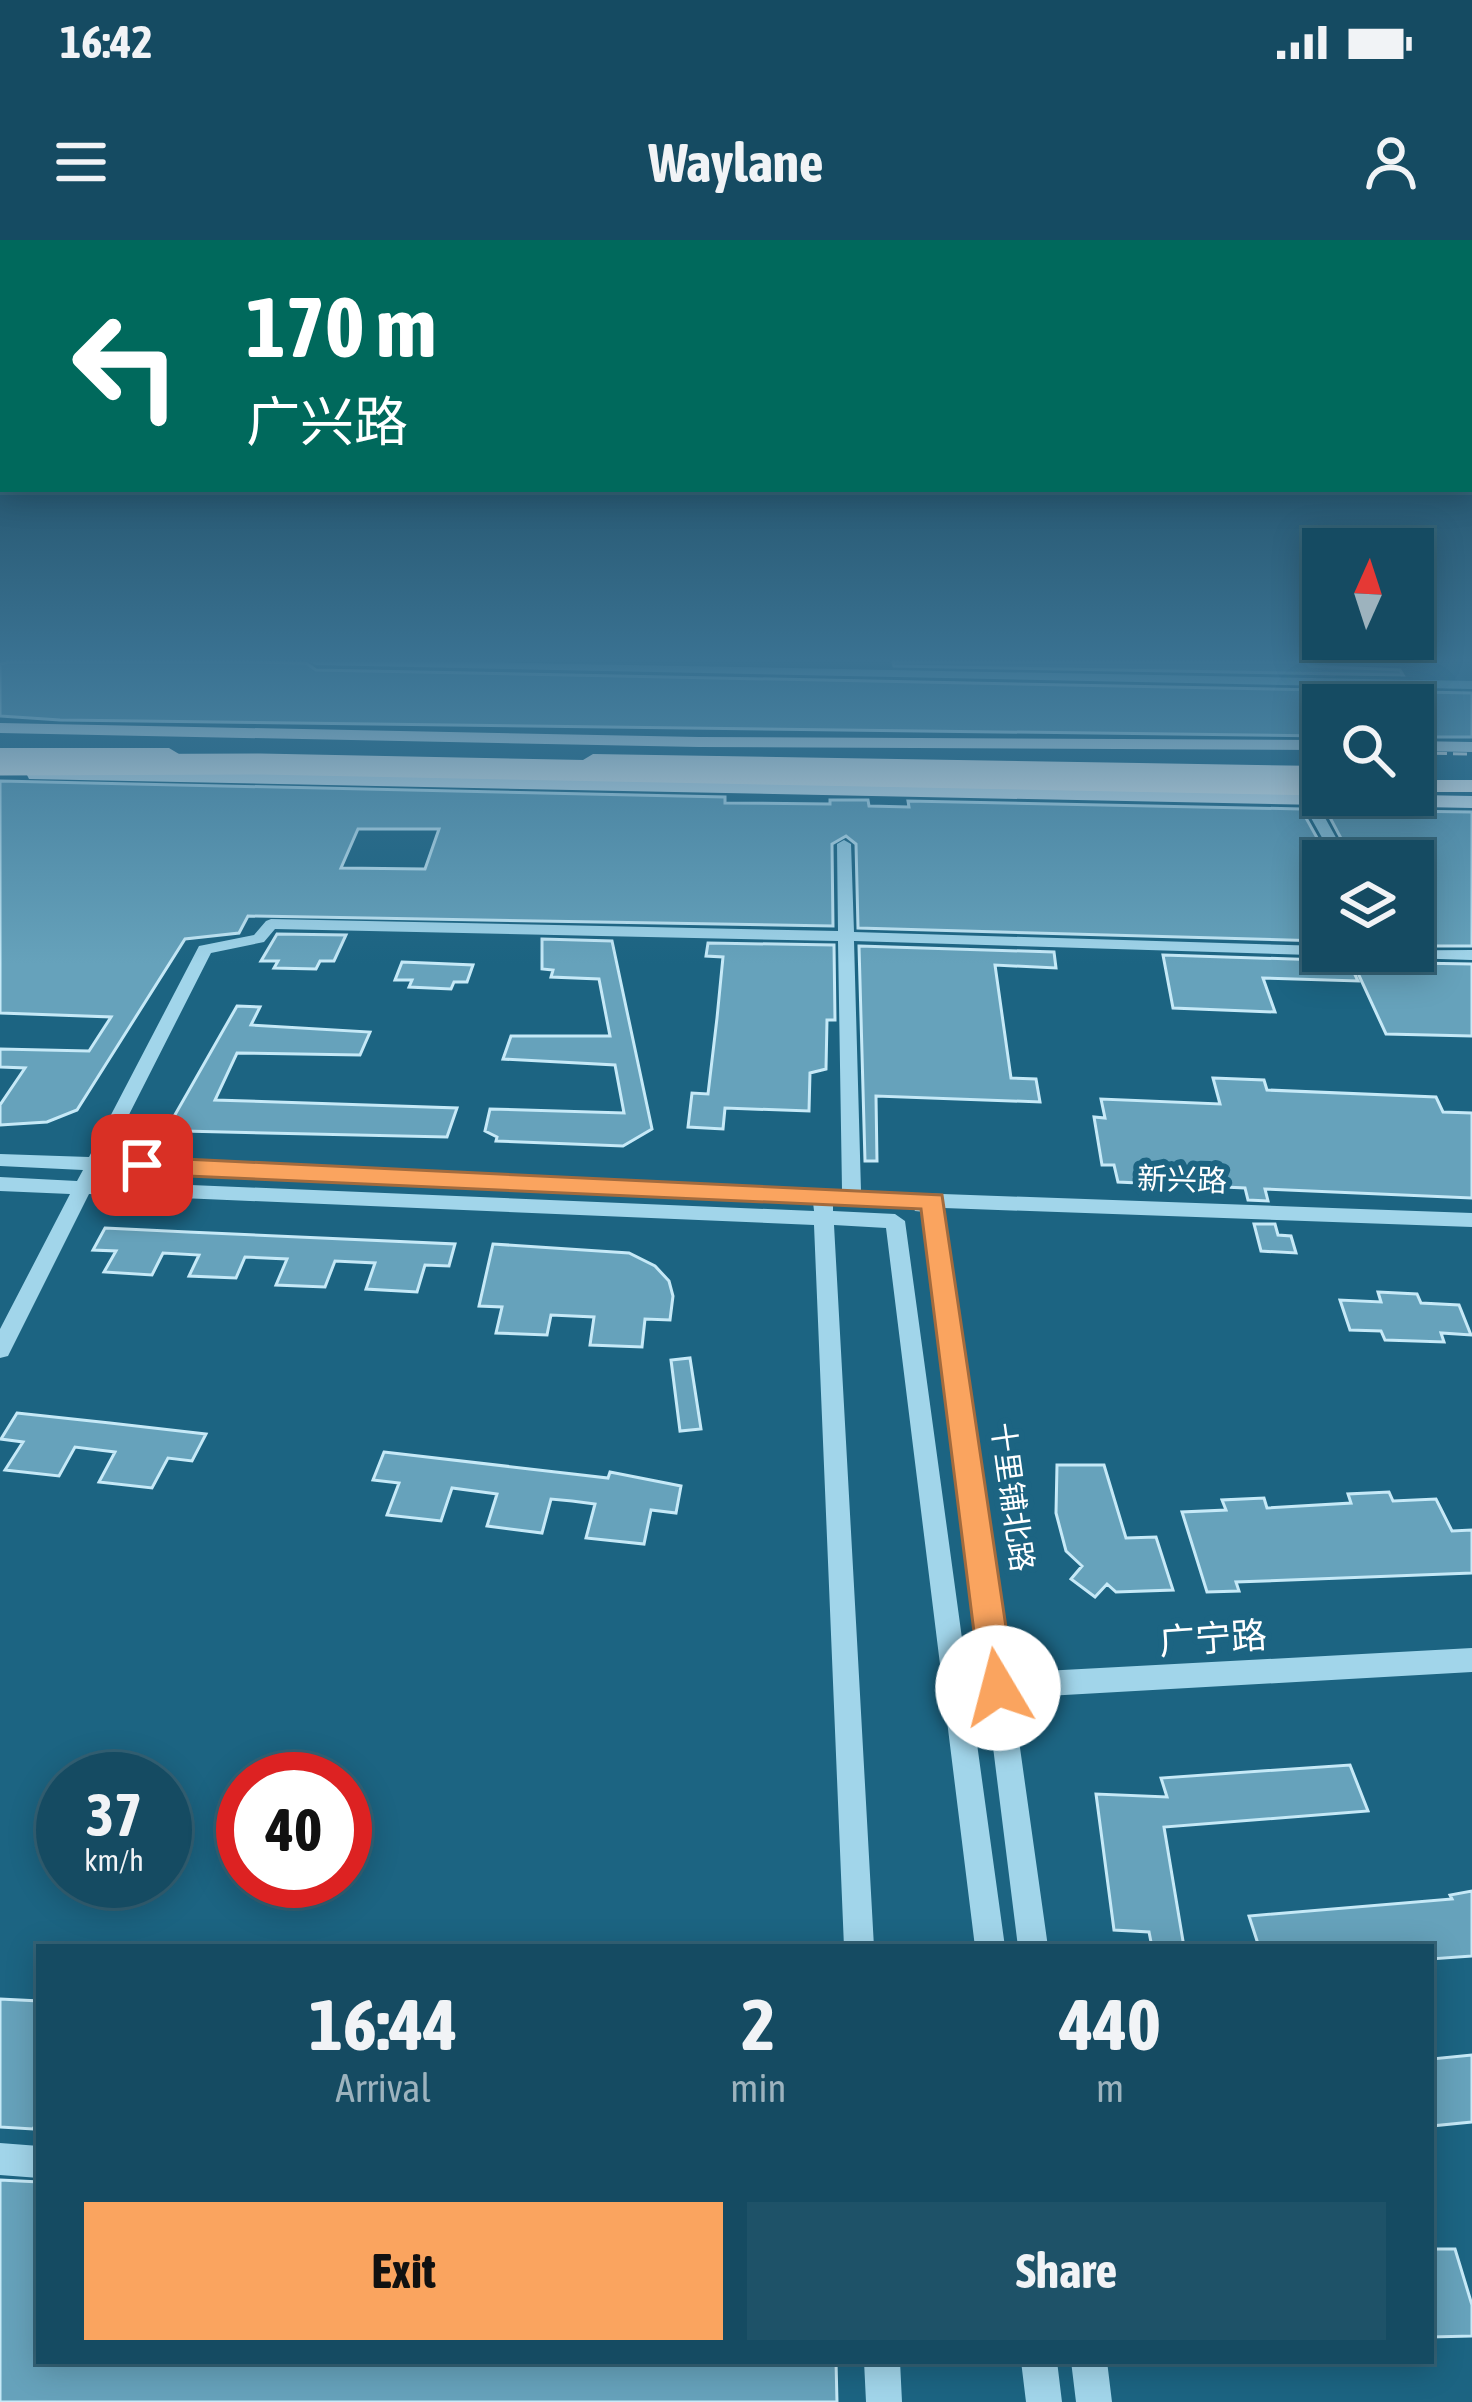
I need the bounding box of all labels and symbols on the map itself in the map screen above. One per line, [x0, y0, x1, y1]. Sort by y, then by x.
north arrow [1302, 528, 1434, 660]
pin [91, 1114, 193, 1216]
street label: 新兴路 [1136, 1160, 1228, 1198]
street label: 十里铺北路 [986, 1420, 1040, 1573]
street label: 广宁路 [1158, 1613, 1268, 1663]
position arrow [935, 1625, 1061, 1751]
speed limit sign: 40 [216, 1752, 372, 1908]

